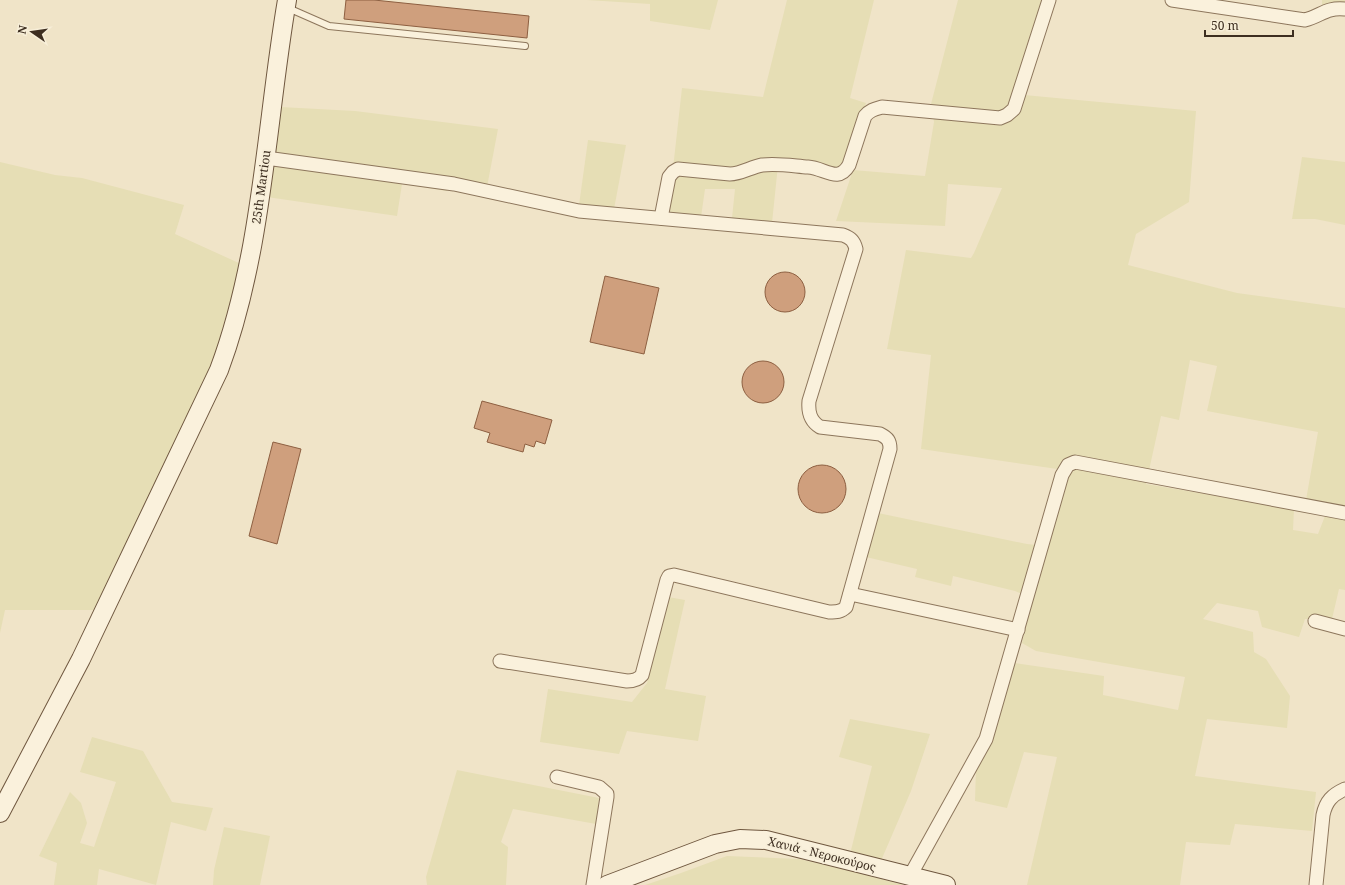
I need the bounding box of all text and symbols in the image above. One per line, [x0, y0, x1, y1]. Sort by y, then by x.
north arrow [12, 12, 52, 52]
scale bar [1205, 12, 1293, 38]
text: 50 m [1211, 17, 1239, 34]
text: N [13, 23, 30, 36]
street label: 25th Martiou [247, 148, 275, 225]
street label: Χανιά - Νεροκούρος [766, 832, 878, 876]

